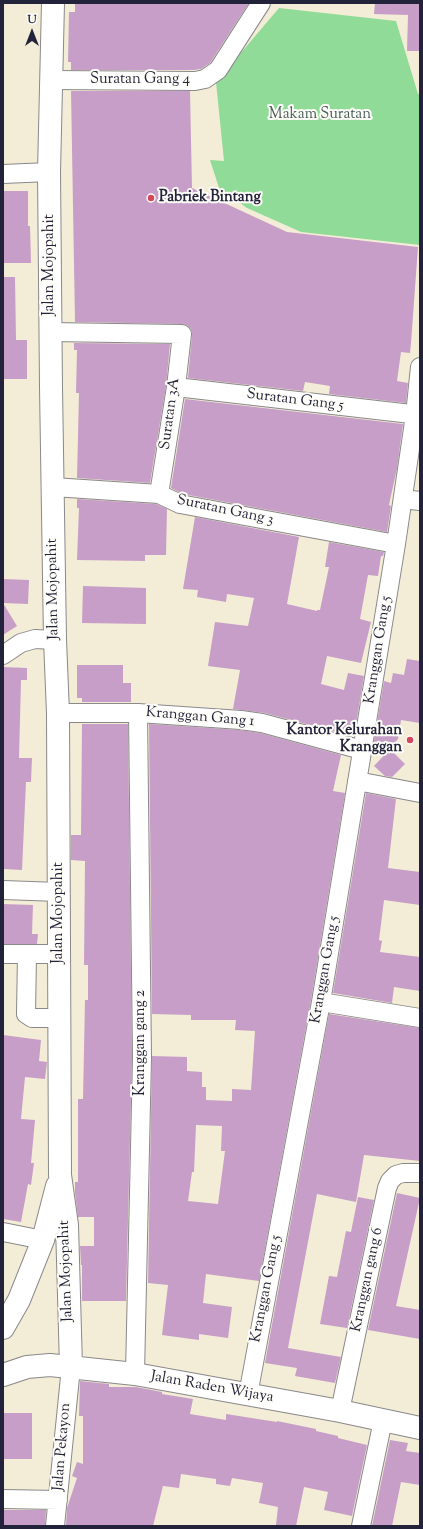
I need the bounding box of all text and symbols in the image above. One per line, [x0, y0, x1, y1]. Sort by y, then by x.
north arrow [12, 12, 52, 52]
text: U [28, 12, 36, 28]
street label: Suratan Gang 4 [90, 71, 190, 89]
park label: Makam Suratan [269, 106, 371, 124]
place label: Pabriek Bintang [159, 189, 261, 207]
marker: Pabriek Bintang [146, 193, 156, 203]
street label: Jalan Mojopahit [41, 214, 59, 316]
street label: Suratan 3A [157, 377, 185, 451]
street label: Suratan Gang 5 [245, 386, 345, 416]
street label: Suratan Gang 3 [175, 492, 275, 530]
street label: Jalan Mojopahit [44, 538, 64, 640]
street label: Kranggan Gang 5 [362, 595, 396, 705]
street label: Kranggan Gang 1 [145, 704, 255, 732]
place label: Kantor Kelurahan Kranggan [286, 722, 402, 757]
marker: Kantor Kelurahan Kranggan [405, 735, 415, 745]
street label: Jalan Mojopahit [50, 862, 68, 964]
street label: Kranggan Gang 5 [308, 915, 344, 1025]
street label: Kranggan gang 2 [132, 990, 150, 1096]
street label: Jalan Mojopahit [56, 1220, 78, 1322]
street label: Kranggan gang 6 [348, 1226, 388, 1334]
street label: Kranggan Gang 5 [248, 1234, 286, 1344]
street label: Jalan Raden Wijaya [149, 1368, 275, 1408]
street label: Jalan Pekayon [50, 1402, 76, 1492]

